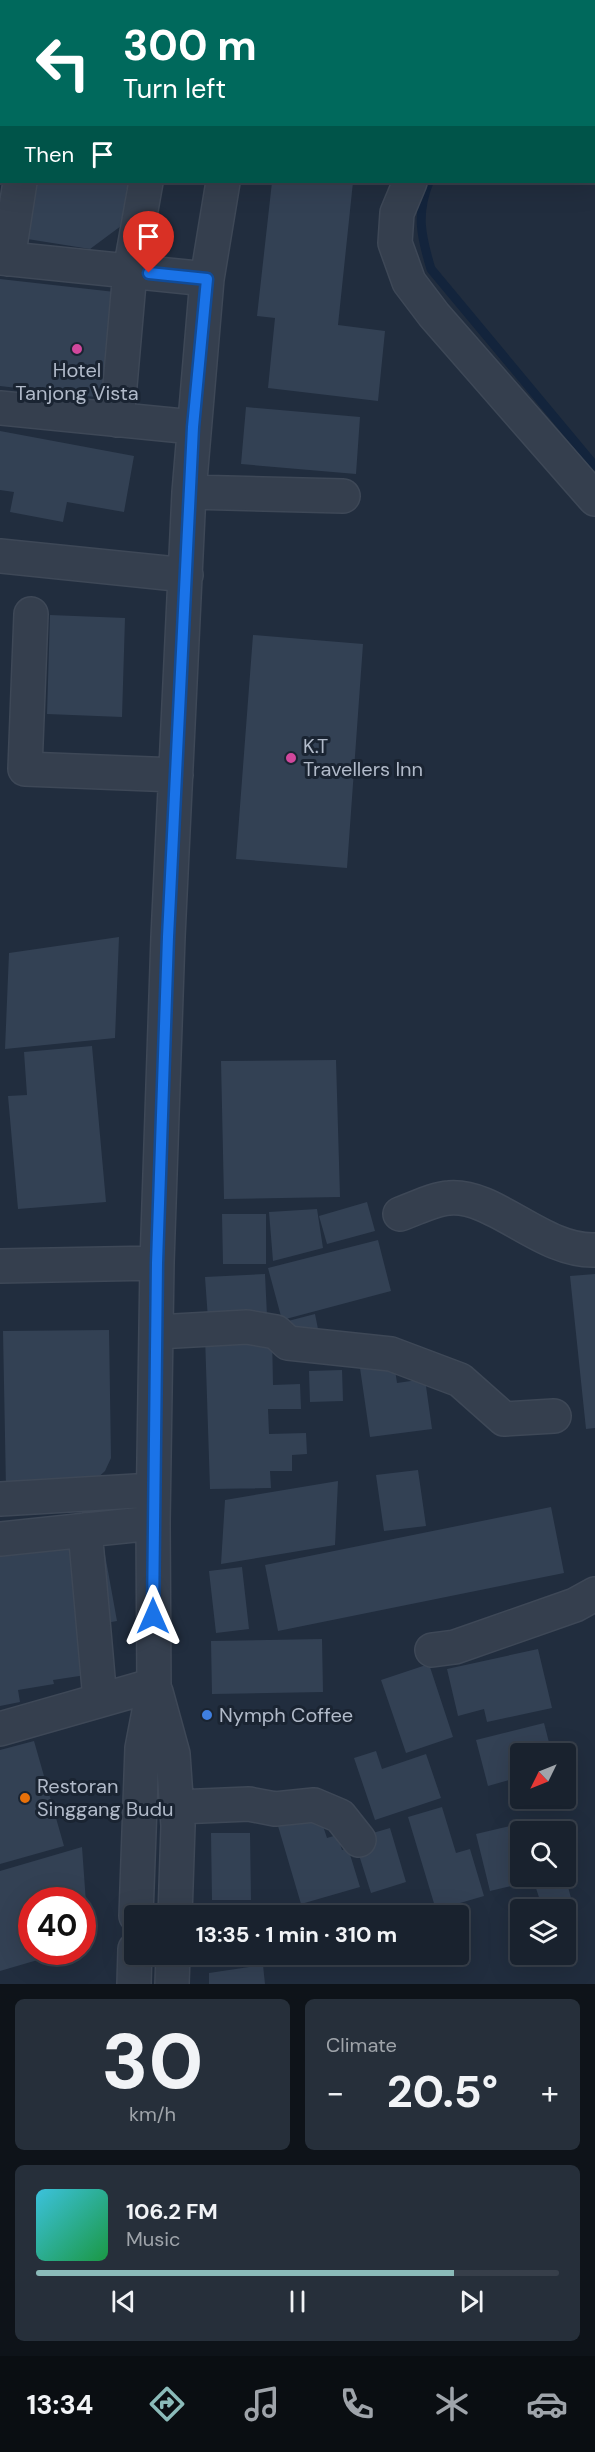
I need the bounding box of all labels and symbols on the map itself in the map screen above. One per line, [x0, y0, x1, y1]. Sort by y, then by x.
pin [123, 211, 174, 273]
marker: Hotel Tanjong Vista [70, 342, 84, 356]
place label: Hotel Tanjong Vista [15, 357, 139, 406]
place label: K.T Travellers Inn [303, 733, 423, 782]
marker: K.T Travellers Inn [284, 751, 298, 765]
position arrow [121, 1584, 185, 1648]
place label: Nymph Coffee [219, 1702, 353, 1728]
marker: Nymph Coffee [200, 1708, 214, 1722]
north arrow [510, 1743, 576, 1809]
place label: Restoran Singgang Budu [37, 1773, 174, 1822]
marker: Restoran Singgang Budu [18, 1791, 32, 1805]
speed limit sign: 40 [18, 1887, 96, 1965]

